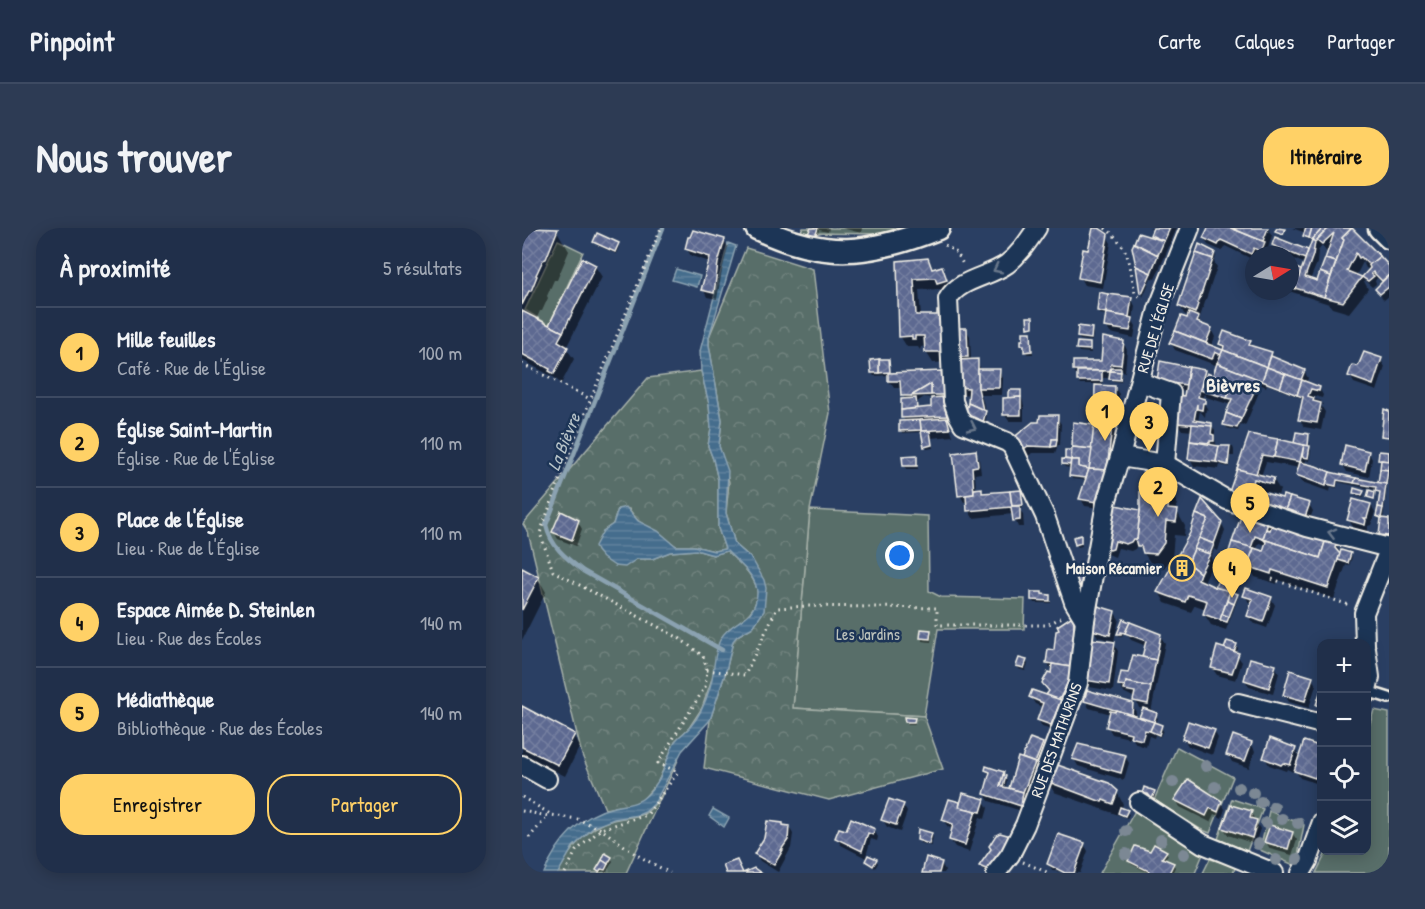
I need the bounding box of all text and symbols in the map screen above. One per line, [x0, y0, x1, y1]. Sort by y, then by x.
text: Pinpoint [30, 22, 114, 60]
text: Carte [1158, 27, 1201, 56]
text: Calques [1234, 27, 1294, 56]
text: Partager [1327, 27, 1395, 56]
button: Itinéraire [1263, 127, 1389, 186]
text: Nous trouver [36, 128, 232, 185]
north arrow [1245, 246, 1299, 300]
text: À proximité [60, 250, 171, 285]
text: 5 résultats [383, 254, 462, 281]
one-way arrow [992, 262, 1003, 274]
street label: RUE DE L'ÉGLISE [1131, 280, 1179, 376]
text: Mille feuilles [117, 324, 215, 354]
text: 1 [76, 339, 83, 366]
text: 100 m [419, 339, 462, 366]
text: Café · Rue de l'Église [117, 354, 266, 381]
district label: Bièvres [1206, 371, 1260, 398]
pin: 1 [1086, 392, 1124, 441]
pin: 3 [1130, 402, 1168, 452]
water label: La Bièvre [541, 409, 587, 474]
text: Église Saint-Martin [117, 414, 272, 444]
one-way arrow [966, 419, 977, 431]
text: 2 [75, 429, 84, 456]
text: 110 m [420, 429, 462, 456]
text: Église · Rue de l'Église [117, 444, 275, 471]
pin: 2 [1138, 468, 1178, 517]
pin: 5 [1230, 484, 1270, 533]
text: Place de l'Église [117, 504, 244, 534]
text: 3 [75, 519, 84, 546]
text: 110 m [420, 519, 462, 546]
one-way arrow [1327, 528, 1337, 541]
text: Lieu · Rue de l'Église [117, 534, 260, 561]
your location [885, 541, 914, 570]
pin: 4 [1212, 548, 1252, 598]
building icon: Maison Récamier [1167, 553, 1197, 583]
place label: Maison Récamier [1066, 557, 1163, 579]
text: Espace Aimée D. Steinlen [117, 594, 315, 624]
text: 4 [76, 609, 83, 636]
text: 140 m [420, 609, 462, 636]
park label: Les Jardins [836, 623, 900, 645]
text: Lieu · Rue des Écoles [117, 624, 261, 651]
map controls [1317, 639, 1371, 855]
button: + [1317, 639, 1371, 693]
street label: RUE DES MATHURINS [1025, 679, 1087, 800]
text: Médiathèque [117, 684, 214, 714]
button: − [1317, 693, 1371, 747]
text: 5 [75, 699, 84, 726]
text: 140 m [420, 699, 462, 726]
text: Bibliothèque · Rue des Écoles [117, 714, 323, 741]
button: locate [1317, 747, 1371, 801]
button: Enregistrer [60, 774, 255, 835]
button: Partager [267, 774, 462, 835]
button: layers [1317, 801, 1371, 855]

